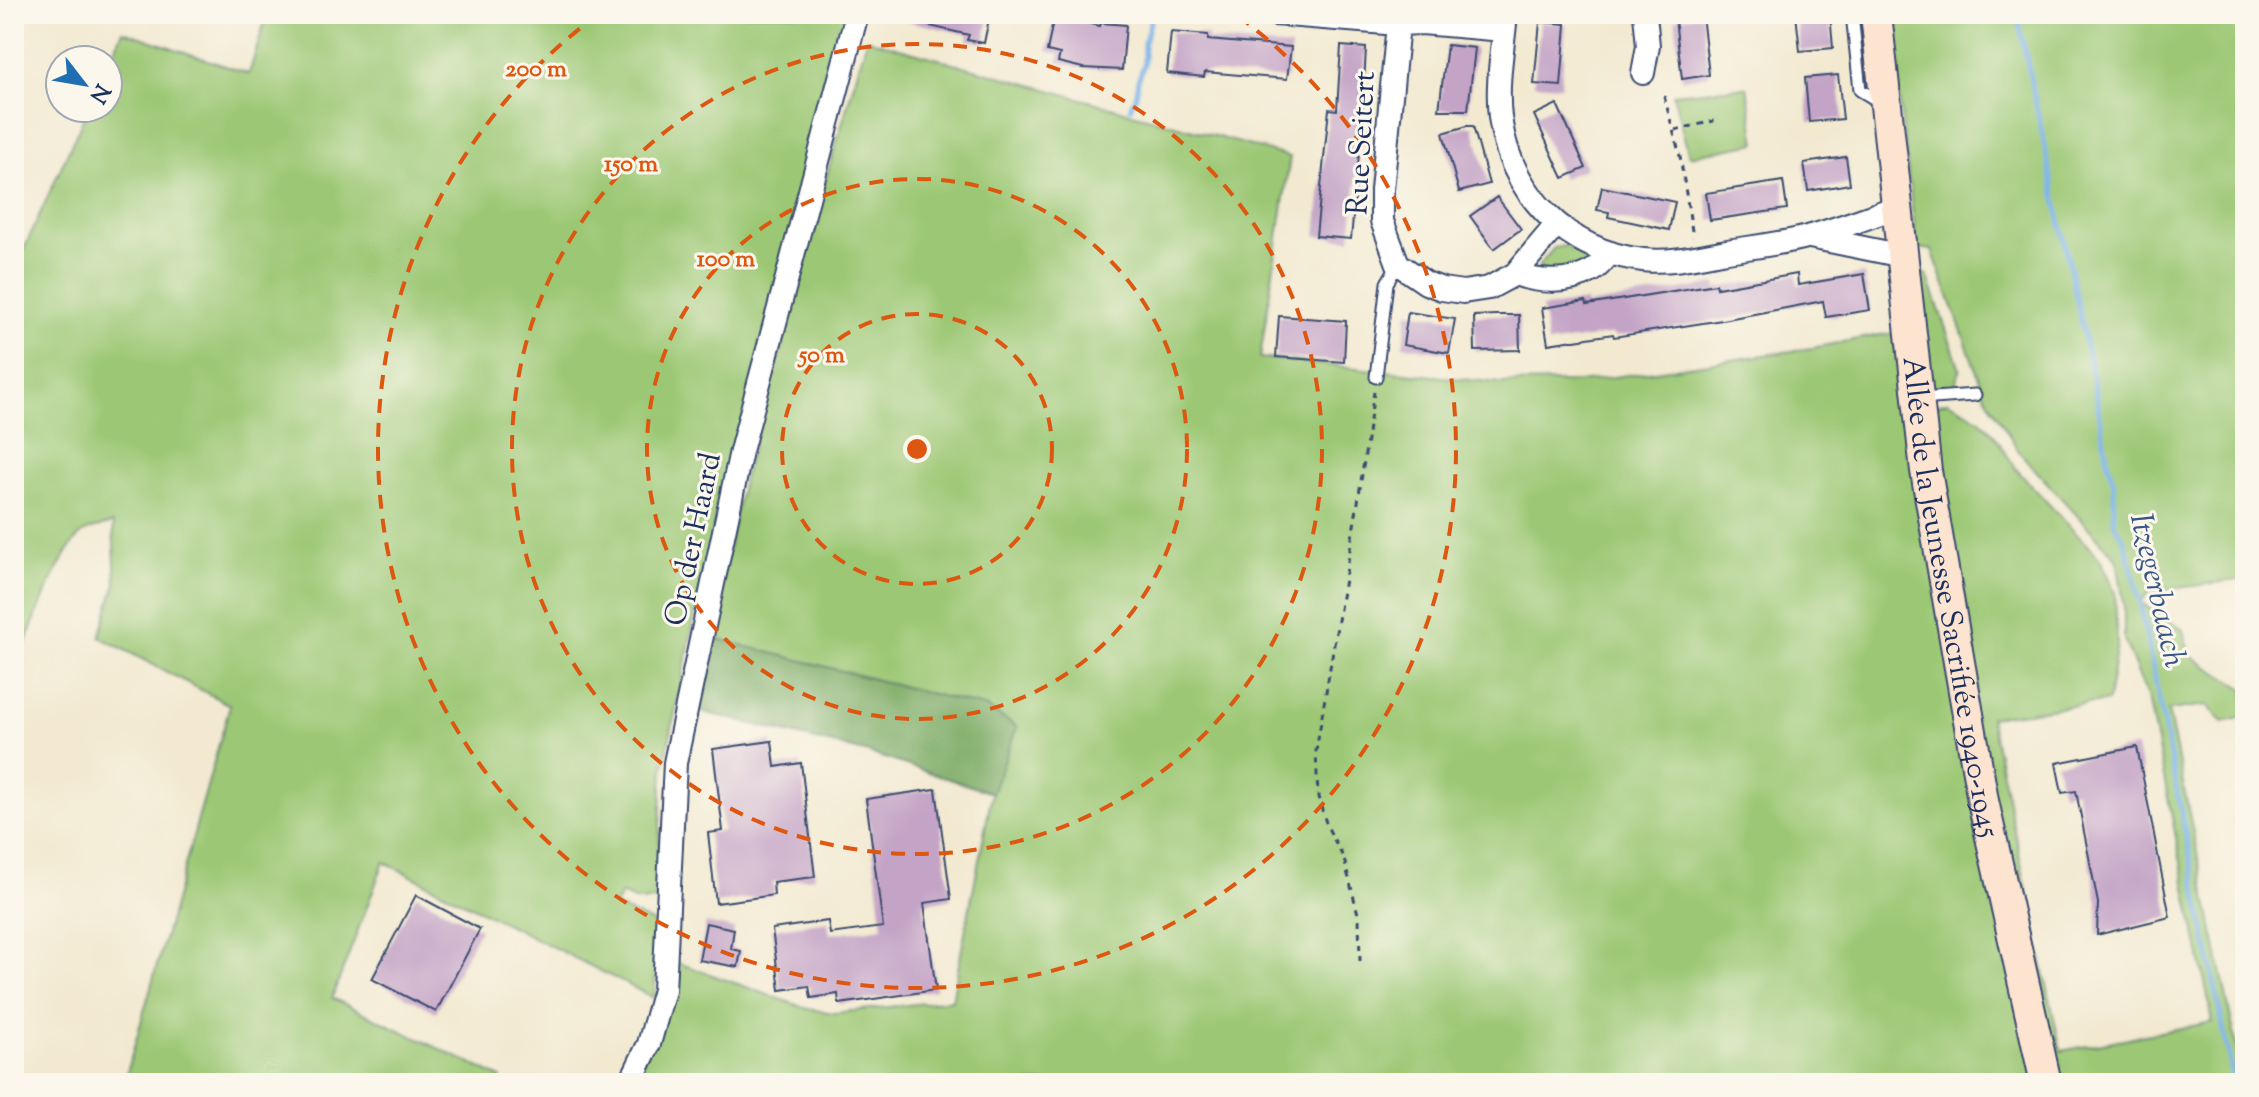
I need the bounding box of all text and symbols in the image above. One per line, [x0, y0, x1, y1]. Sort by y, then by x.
north arrow [44, 44, 124, 124]
text: 200 m [505, 53, 567, 87]
street label: Rue Seitert [1337, 70, 1388, 216]
text: N [80, 77, 117, 109]
text: 150 m [604, 148, 658, 182]
text: 100 m [697, 243, 755, 277]
text: 50 m [797, 339, 845, 373]
street label: Allée de la Jeunesse Sacrifiée 1940-1945 [1890, 355, 2010, 842]
centre of rings [903, 435, 931, 463]
street label: Op der Haard [655, 449, 734, 630]
water label: Itzegerbaach [2116, 509, 2196, 673]

